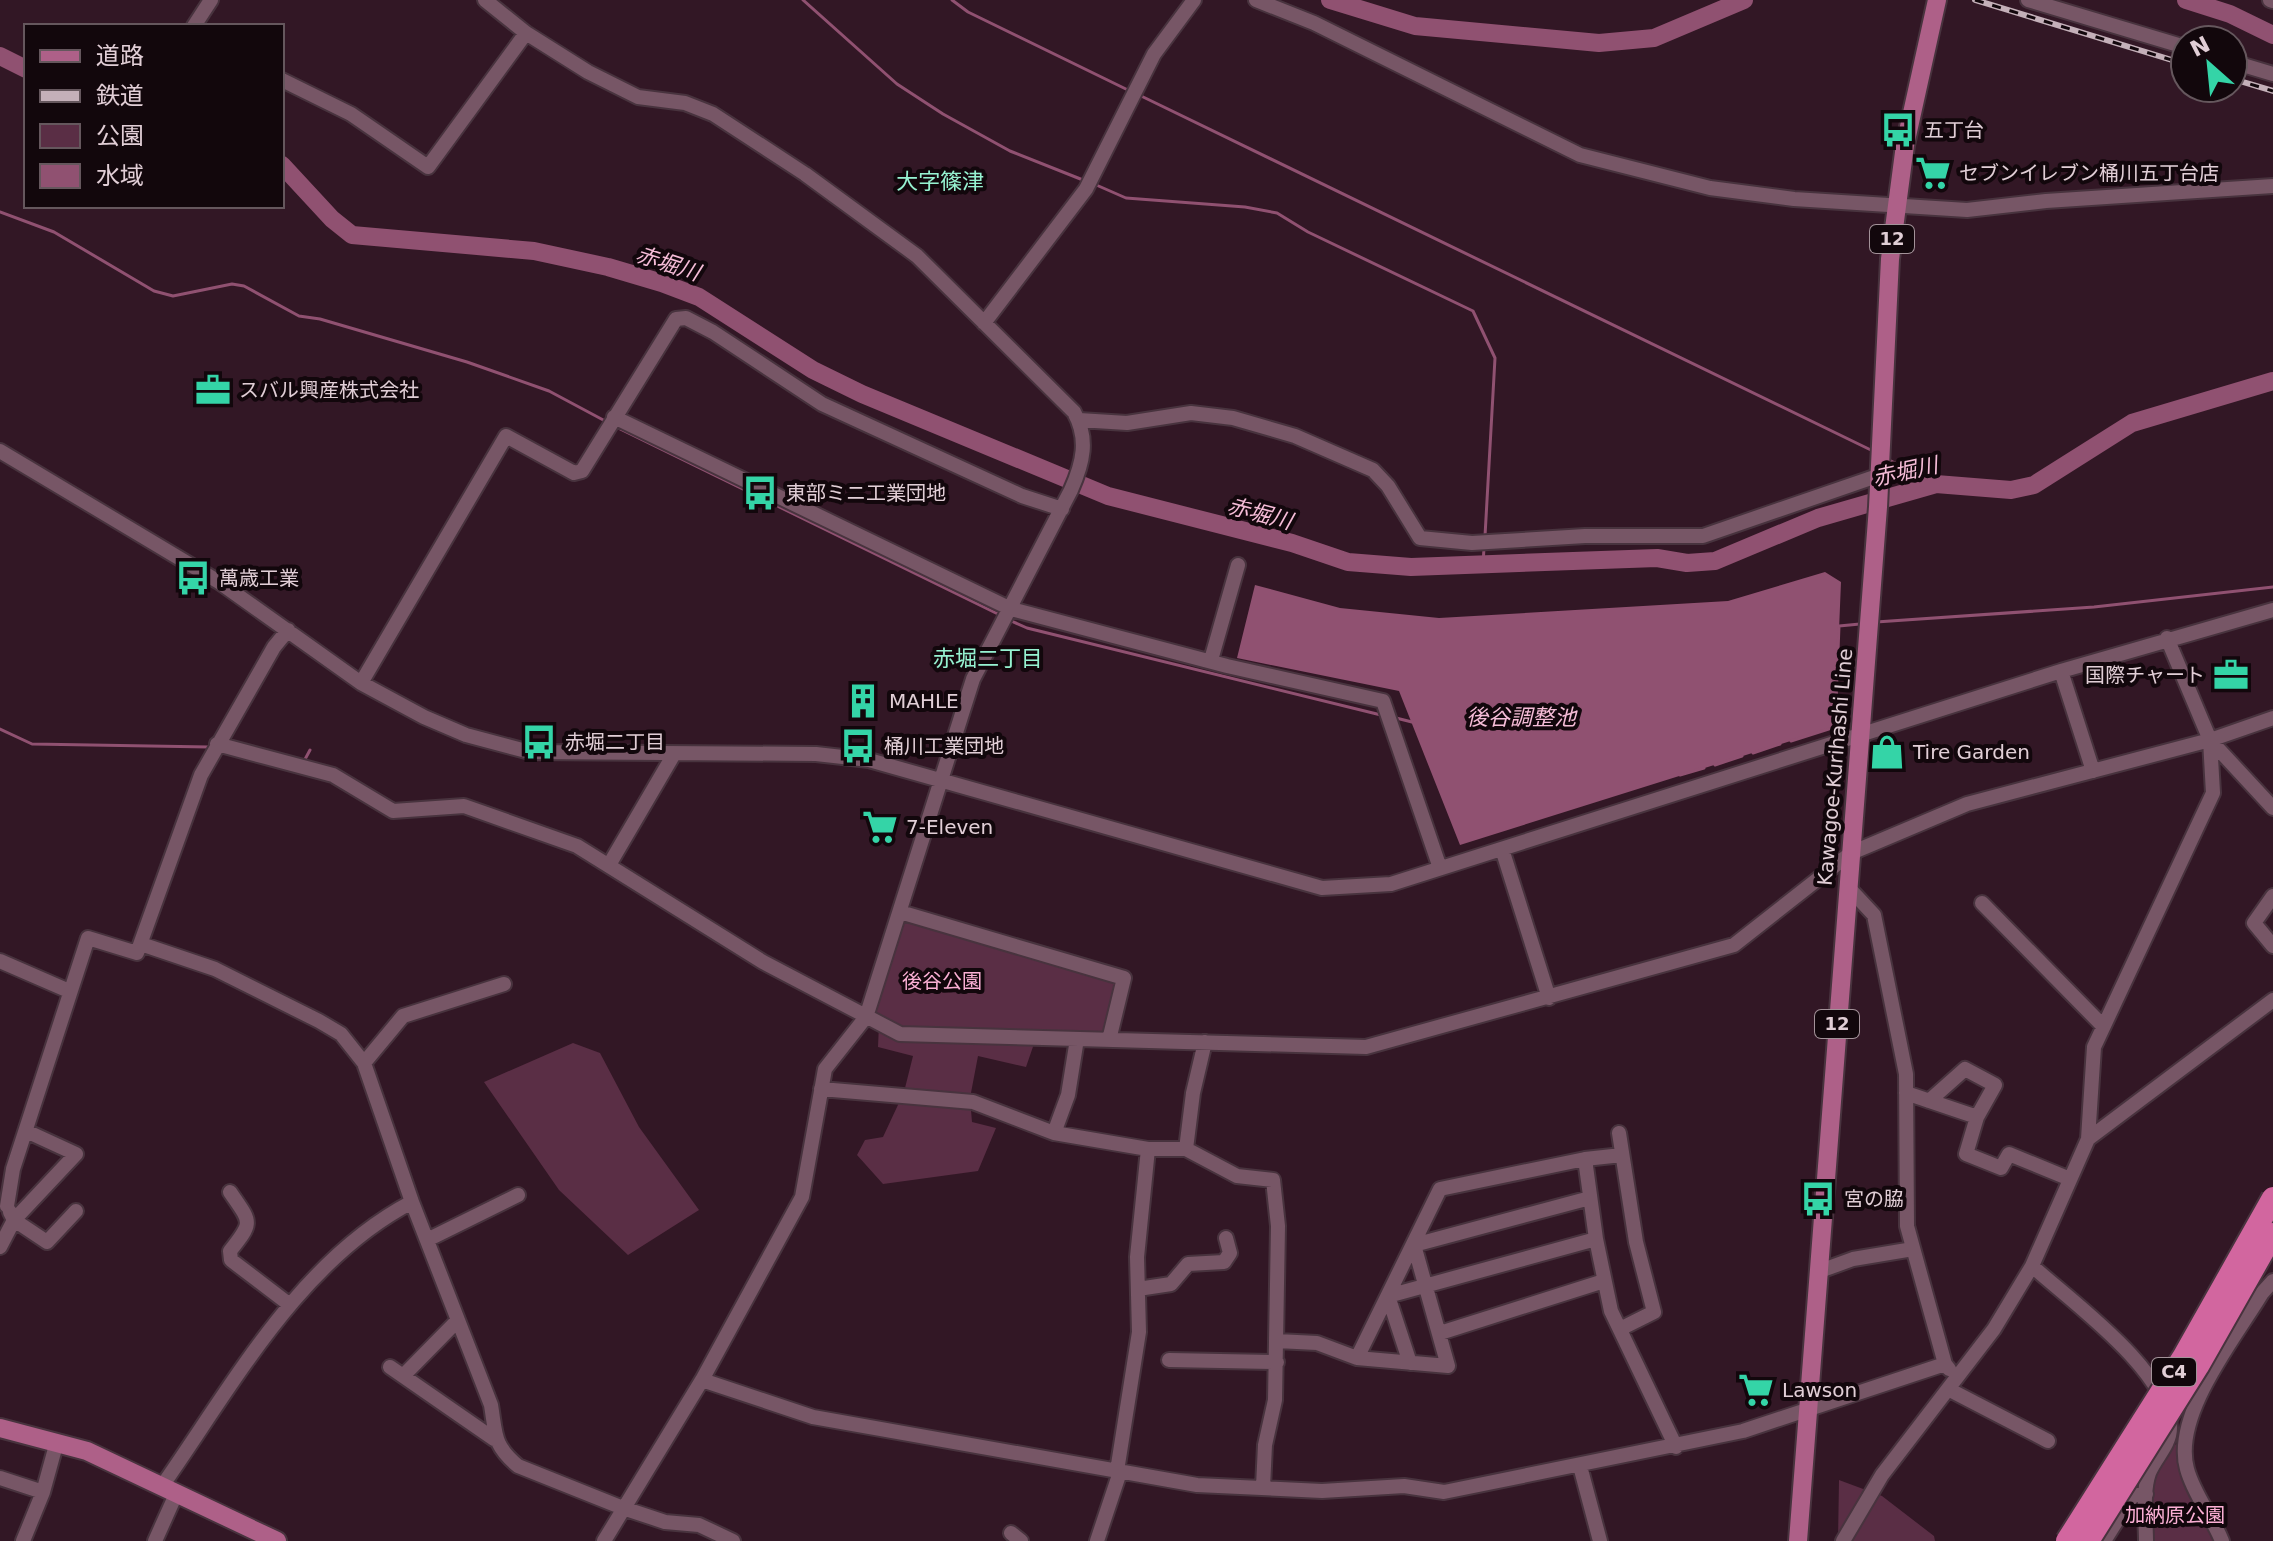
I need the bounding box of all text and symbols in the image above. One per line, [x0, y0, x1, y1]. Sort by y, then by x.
legend [24, 24, 284, 208]
north arrow [2169, 24, 2249, 104]
text: N [2186, 31, 2214, 62]
text: 道路 [96, 42, 144, 70]
text: 鉄道 [96, 82, 144, 110]
bus stop icon: 五丁台 [1879, 111, 1917, 149]
place label: 五丁台 [1924, 118, 1984, 142]
text: 公園 [96, 122, 144, 150]
supermarket icon: セブンイレブン桶川五丁台店 [1914, 154, 1952, 192]
place label: セブンイレブン桶川五丁台店 [1959, 161, 2219, 185]
text: 水域 [96, 162, 144, 190]
district label: 大字篠津 [896, 169, 984, 194]
road number: 12 [1870, 225, 1914, 253]
water label: 赤堀川 [633, 241, 705, 286]
office icon: スバル興産株式会社 [194, 371, 232, 409]
place label: スバル興産株式会社 [239, 378, 419, 402]
water label: 赤堀川 [1870, 452, 1942, 491]
bus stop icon: 東部ミニ工業団地 [741, 474, 779, 512]
place label: 東部ミニ工業団地 [786, 481, 946, 505]
water label: 赤堀川 [1225, 493, 1297, 535]
bus stop icon: 萬歳工業 [174, 559, 212, 597]
place label: 萬歳工業 [219, 566, 299, 590]
district label: 赤堀二丁目 [933, 646, 1043, 671]
street label: Kawagoe-Kurihashi Line [1813, 647, 1857, 887]
office icon: 国際チャート [2212, 656, 2250, 694]
place label: 国際チャート [2085, 663, 2205, 687]
building icon: MAHLE [844, 682, 882, 720]
place label: MAHLE [889, 689, 959, 713]
water label: 後谷調整池 [1466, 705, 1578, 730]
bus stop icon: 赤堀二丁目 [520, 723, 558, 761]
bus stop icon: 桶川工業団地 [839, 727, 877, 765]
place label: 赤堀二丁目 [565, 730, 665, 754]
shop icon: Tire Garden [1868, 733, 1906, 771]
place label: 桶川工業団地 [884, 734, 1004, 758]
place label: Tire Garden [1912, 740, 2030, 764]
supermarket icon: 7-Eleven [861, 808, 899, 846]
place label: 7-Eleven [906, 815, 993, 839]
park label: 後谷公園 [902, 969, 982, 993]
road number: 12 [1815, 1010, 1859, 1038]
bus stop icon: 宮の脇 [1799, 1180, 1837, 1218]
place label: 宮の脇 [1844, 1187, 1904, 1211]
road number: C4 [2152, 1358, 2196, 1386]
supermarket icon: Lawson [1737, 1371, 1775, 1409]
place label: Lawson [1782, 1378, 1857, 1402]
park label: 加納原公園 [2125, 1503, 2225, 1527]

